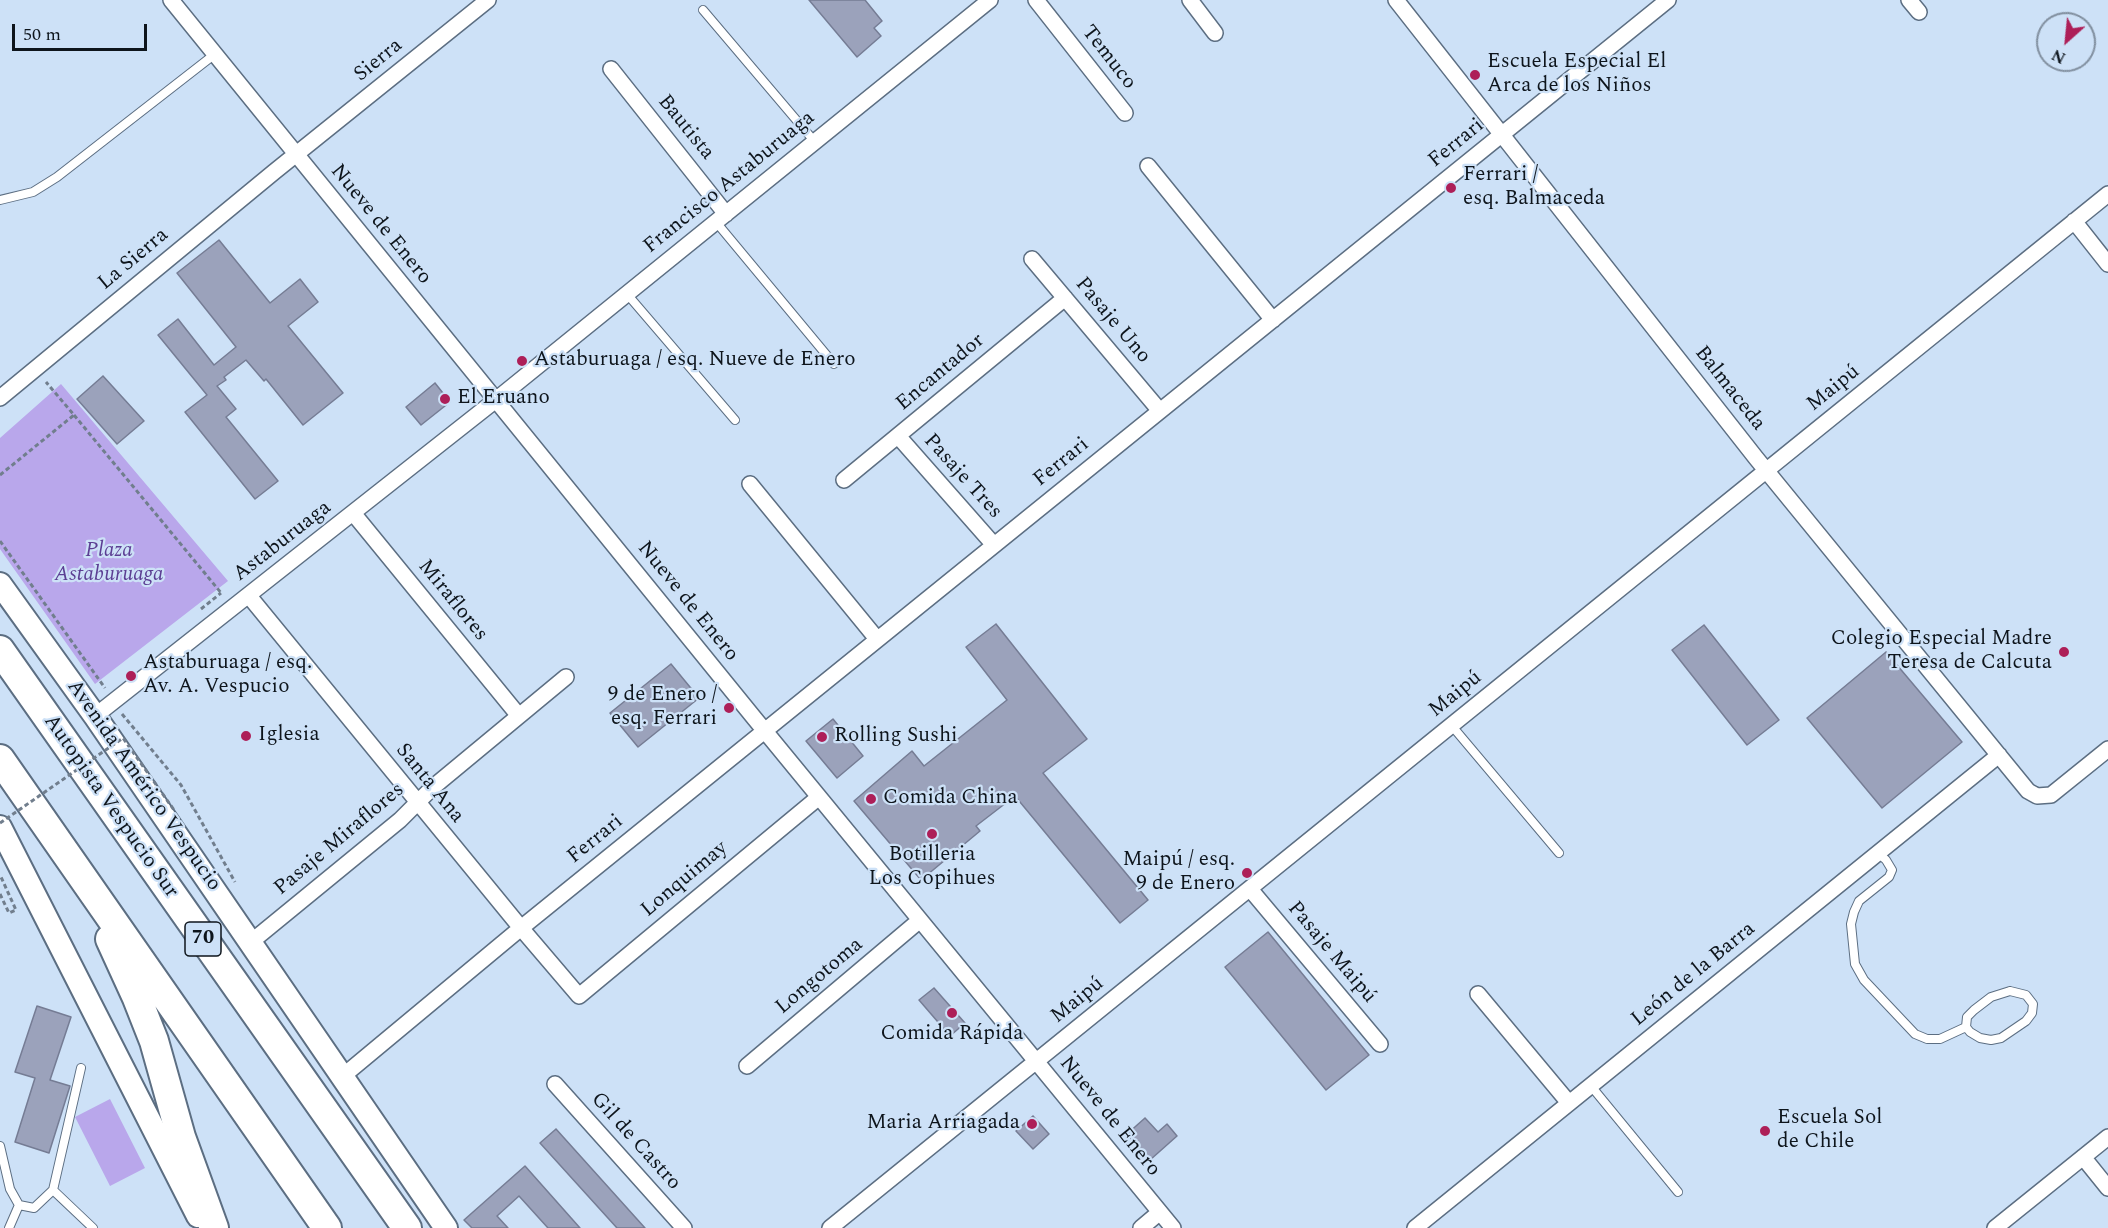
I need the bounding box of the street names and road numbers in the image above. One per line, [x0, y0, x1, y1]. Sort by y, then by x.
street label: Temuco [1075, 21, 1141, 95]
street label: Sierra [350, 34, 408, 88]
street label: Bautista [651, 90, 719, 166]
street label: Francisco Astaburuaga [639, 106, 821, 260]
street label: Ferrari [1424, 114, 1490, 174]
street label: Nueve de Enero [324, 160, 436, 290]
street label: La Sierra [94, 223, 174, 297]
street label: Pasaje Uno [1069, 273, 1155, 369]
street label: Encantador [892, 329, 990, 417]
street label: Balmaceda [1688, 342, 1770, 436]
street label: Maipú [1802, 360, 1866, 418]
street label: Pasaje Tres [917, 429, 1007, 525]
street label: Ferrari [1029, 433, 1095, 493]
street label: Astaburuaga [229, 496, 337, 588]
street label: Nueve de Enero [631, 537, 743, 667]
street label: Miraflores [412, 555, 492, 647]
street label: Maipú [1424, 666, 1488, 724]
street label: Avenida Américo Vespucio [60, 676, 226, 896]
street label: Autopista Vespucio Sur [37, 710, 183, 904]
street label: Santa Ana [389, 739, 469, 829]
street label: Pasaje Miraflores [270, 778, 410, 902]
street label: Ferrari [563, 810, 629, 870]
street label: Lonquimay [637, 837, 733, 923]
street label: Pasaje Maipú [1281, 897, 1381, 1009]
street label: León de la Barra [1627, 917, 1761, 1033]
road number: 70 [185, 922, 221, 956]
street label: Longotoma [771, 933, 869, 1021]
street label: Maipú [1046, 972, 1110, 1030]
street label: Nueve de Enero [1053, 1052, 1165, 1182]
street label: Gil de Castro [584, 1088, 686, 1196]

